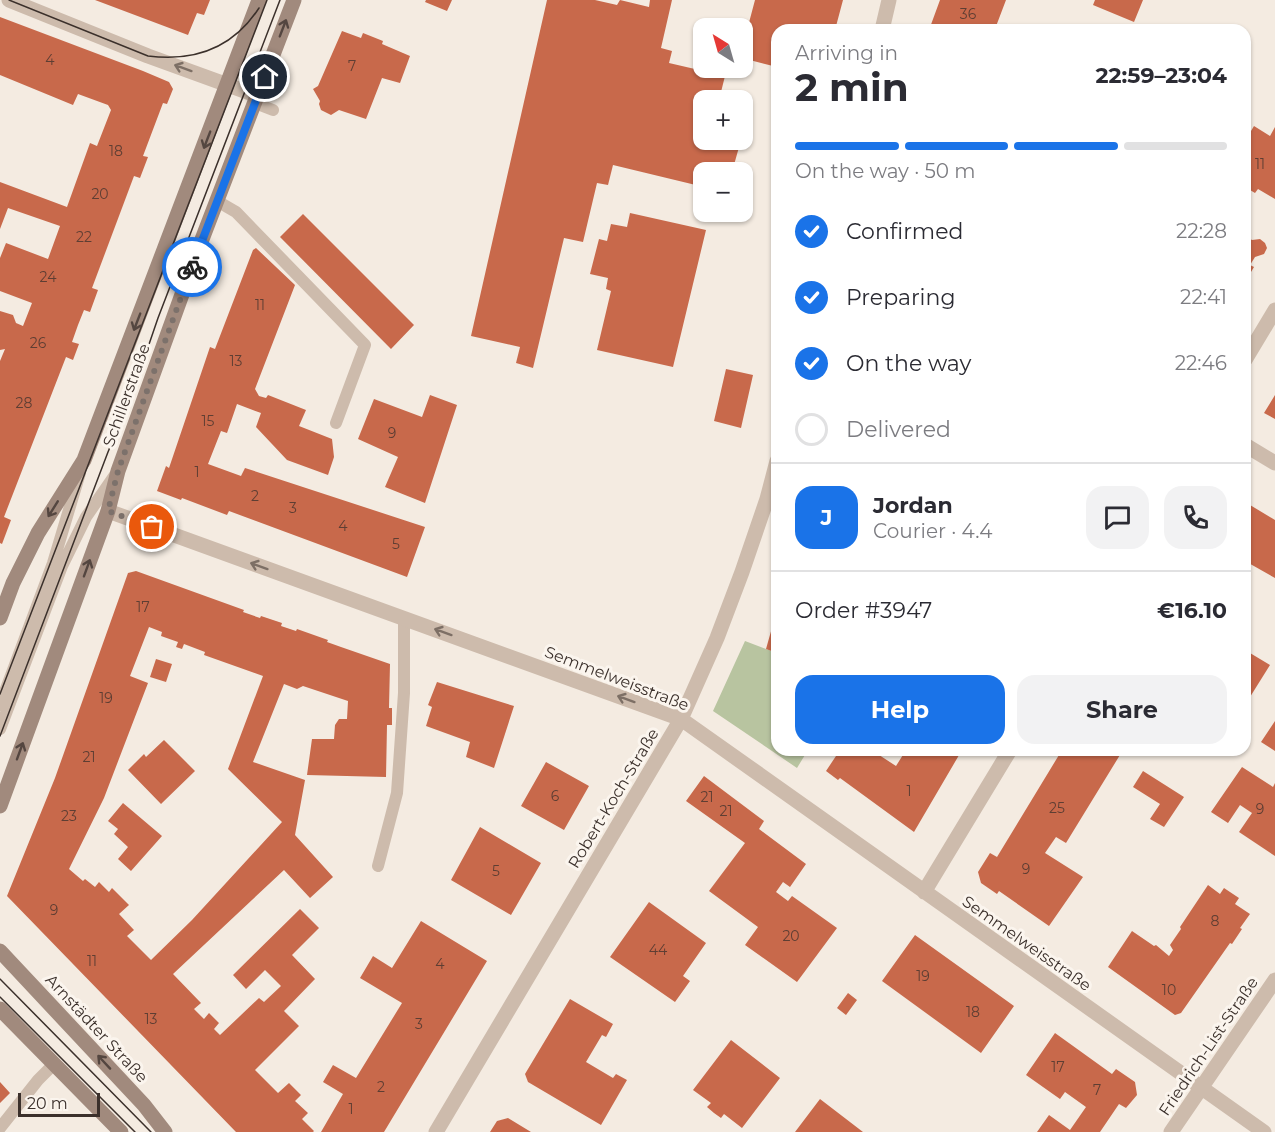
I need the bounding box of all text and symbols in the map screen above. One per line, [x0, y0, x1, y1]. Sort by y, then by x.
house number: 36 [960, 5, 977, 23]
north arrow [693, 18, 753, 78]
map controls [693, 18, 753, 222]
one-way arrow [279, 20, 290, 38]
text: Arriving in [795, 41, 898, 65]
house number: 4 [45, 51, 55, 69]
pin [239, 51, 290, 102]
house number: 7 [348, 57, 356, 75]
icon: home [248, 60, 281, 93]
one-way arrow [174, 62, 193, 73]
text: 22:59–23:04 [1096, 62, 1227, 89]
text: 2 min [795, 63, 909, 111]
button: + [693, 90, 753, 150]
one-way arrow [201, 130, 212, 149]
house number: 18 [109, 142, 123, 160]
house number: 11 [1255, 155, 1265, 173]
text: On the way · 50 m [795, 159, 975, 183]
button: − [693, 162, 753, 222]
house number: 20 [91, 185, 109, 203]
icon: check [795, 215, 828, 248]
text: Confirmed [846, 218, 963, 245]
text: 22:28 [1176, 219, 1227, 243]
house number: 22 [76, 228, 92, 246]
courier [162, 237, 222, 297]
icon: bike [176, 251, 209, 284]
house number: 24 [40, 268, 57, 286]
icon: check [795, 281, 828, 314]
text: Preparing [846, 284, 955, 311]
text: 22:41 [1180, 285, 1227, 309]
house number: 11 [255, 296, 265, 314]
one-way arrow [131, 312, 142, 331]
house number: 26 [30, 334, 47, 352]
street label: Schillerstraße [99, 341, 154, 449]
icon: check [795, 347, 828, 380]
text: On the way [846, 350, 971, 377]
text: 22:46 [1175, 351, 1227, 375]
house number: 13 [230, 352, 243, 370]
house number: 28 [16, 394, 33, 412]
house number: 15 [202, 412, 215, 430]
text: Delivered [846, 416, 951, 443]
house number: 9 [388, 424, 396, 442]
house number: 1 [194, 463, 200, 481]
button: chat [1086, 486, 1149, 549]
button: phone [1164, 486, 1227, 549]
house number: 2 [251, 487, 259, 505]
text: Jordan [873, 492, 953, 519]
house number: 3 [289, 499, 297, 517]
one-way arrow [46, 500, 58, 517]
pin [126, 501, 177, 552]
text: J [821, 504, 832, 531]
icon: bag [135, 510, 168, 543]
house number: 4 [338, 517, 348, 535]
text: Courier · 4.4 [873, 519, 992, 543]
house number: 5 [392, 535, 400, 553]
one-way arrow [82, 559, 93, 578]
one-way arrow [250, 560, 269, 571]
text: Order #3947 [795, 597, 932, 624]
text: €16.10 [1157, 597, 1227, 624]
house number: 17 [136, 598, 150, 616]
one-way arrow [434, 626, 453, 637]
street label: Semmelweisstraße [542, 642, 692, 715]
button: Help [795, 675, 1005, 744]
button: Share [1017, 675, 1227, 744]
house number: 19 [99, 689, 113, 707]
one-way arrow [617, 692, 636, 703]
street label: Robert-Koch-Straße [564, 725, 663, 872]
one-way arrow [15, 742, 26, 761]
house number: 21 [82, 748, 96, 766]
house number: 1 [906, 782, 912, 800]
house number: 6 [551, 787, 560, 805]
house number: 21 [700, 788, 714, 806]
house number: 25 [1049, 799, 1065, 817]
house number: 9 [1256, 800, 1264, 818]
house number: 21 [719, 802, 733, 820]
house number: 23 [61, 807, 77, 825]
house number: 9 [1022, 860, 1030, 878]
house number: 5 [492, 862, 500, 880]
street label: Semmelweisstraße [959, 892, 1095, 995]
house number: 9 [50, 901, 58, 919]
house number: 8 [1211, 912, 1220, 930]
house number: 20 [782, 927, 800, 945]
house number: 44 [649, 941, 668, 959]
house number: 11 [87, 952, 97, 970]
house number: 4 [435, 955, 445, 973]
house number: 19 [916, 967, 930, 985]
street label: Arnstädter Straße [42, 970, 152, 1086]
street label: Friedrich-List-Straße [1155, 973, 1262, 1119]
house number: 10 [1162, 981, 1176, 999]
house number: 18 [966, 1003, 980, 1021]
house number: 13 [145, 1010, 158, 1028]
house number: 3 [415, 1015, 423, 1033]
one-way arrow [97, 1055, 111, 1070]
house number: 17 [1051, 1058, 1065, 1076]
house number: 2 [377, 1078, 385, 1096]
house number: 7 [1093, 1081, 1101, 1099]
scale bar [18, 1090, 100, 1118]
text: 20 m [27, 1094, 68, 1113]
house number: 1 [348, 1100, 354, 1118]

